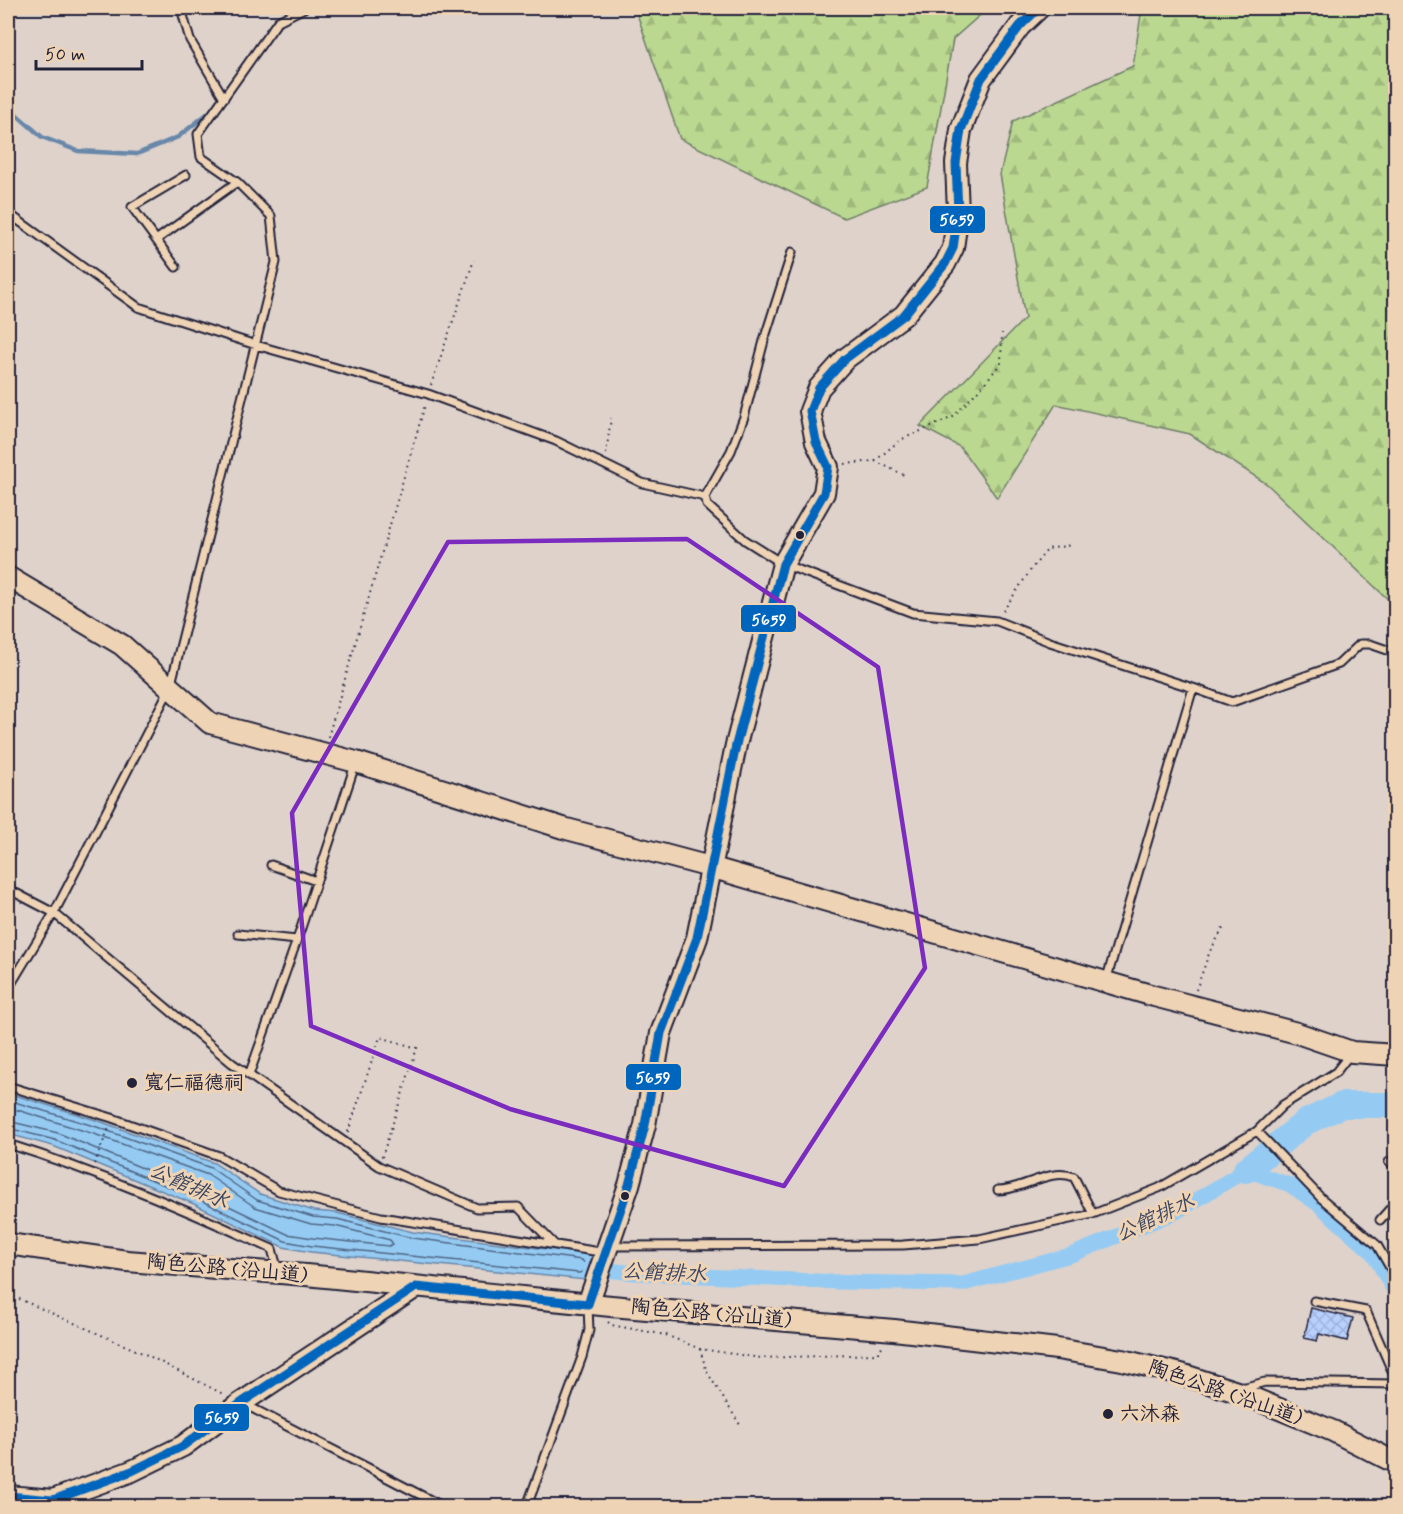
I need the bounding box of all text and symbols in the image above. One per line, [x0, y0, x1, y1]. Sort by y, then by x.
scale bar [36, 33, 142, 71]
text: 50 m [45, 43, 85, 67]
line badge: 5659 [929, 205, 986, 234]
text: 5659 [939, 210, 975, 231]
unlabelled marker [794, 529, 806, 541]
line badge: 5659 [740, 604, 797, 633]
text: 5659 [751, 610, 787, 631]
line badge: 5659 [625, 1063, 682, 1091]
text: 5659 [635, 1068, 671, 1089]
place label: 寬仁福德祠 [144, 1070, 244, 1097]
marker: 寬仁福德祠 [125, 1076, 139, 1090]
water label: 公館排水 [145, 1156, 234, 1216]
water label: 公館排水 [1111, 1187, 1200, 1248]
unlabelled marker [619, 1190, 631, 1202]
street label: 陶色公路 (沿山道) [146, 1249, 308, 1289]
water label: 公館排水 [621, 1257, 708, 1289]
street label: 陶色公路 (沿山道) [630, 1294, 792, 1334]
street label: 陶色公路 (沿山道) [1144, 1354, 1306, 1432]
place label: 六沐森 [1120, 1401, 1180, 1428]
line badge: 5659 [193, 1403, 250, 1432]
marker: 六沐森 [1101, 1407, 1115, 1421]
text: 5659 [204, 1408, 240, 1429]

